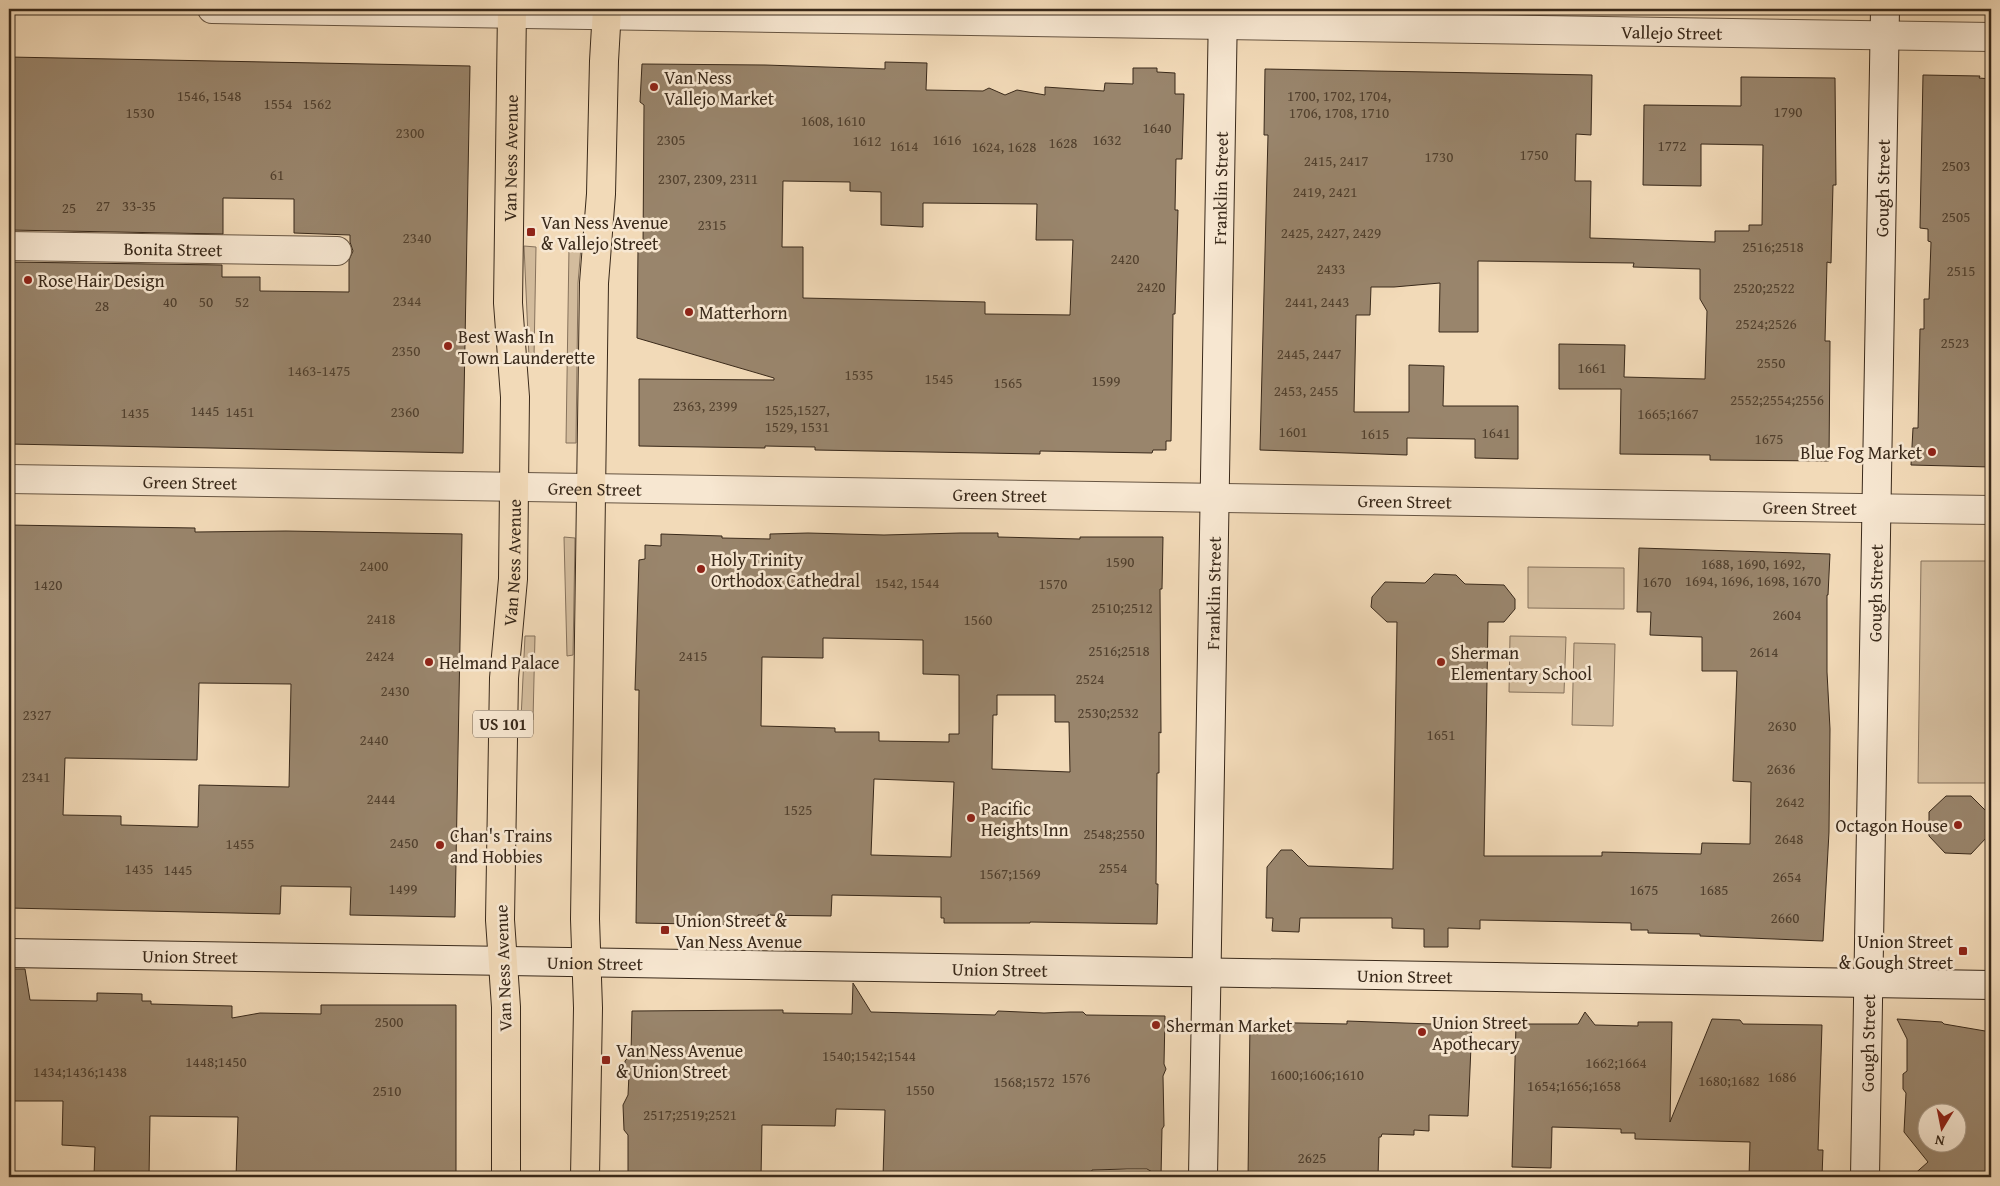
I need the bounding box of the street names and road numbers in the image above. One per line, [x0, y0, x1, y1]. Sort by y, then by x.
street label: Vallejo Street [1621, 18, 1723, 46]
street label: Van Ness Avenue [496, 94, 524, 222]
street label: Franklin Street [1205, 130, 1234, 245]
street label: Gough Street [1868, 138, 1896, 237]
street label: Bonita Street [123, 234, 223, 263]
street label: Green Street [143, 468, 238, 496]
street label: Green Street [548, 474, 643, 502]
street label: Green Street [953, 480, 1048, 509]
street label: Green Street [1357, 487, 1453, 515]
street label: Green Street [1762, 493, 1858, 521]
street label: Van Ness Avenue [495, 499, 527, 627]
street label: Franklin Street [1199, 535, 1227, 650]
street label: Gough Street [1861, 543, 1889, 642]
road number: US 101 [473, 711, 533, 738]
street label: Van Ness Avenue [487, 904, 519, 1032]
street label: Union Street [142, 942, 239, 970]
street label: Union Street [547, 948, 644, 977]
street label: Union Street [952, 955, 1049, 983]
street label: Union Street [1357, 961, 1454, 990]
street label: Gough Street [1853, 993, 1882, 1092]

